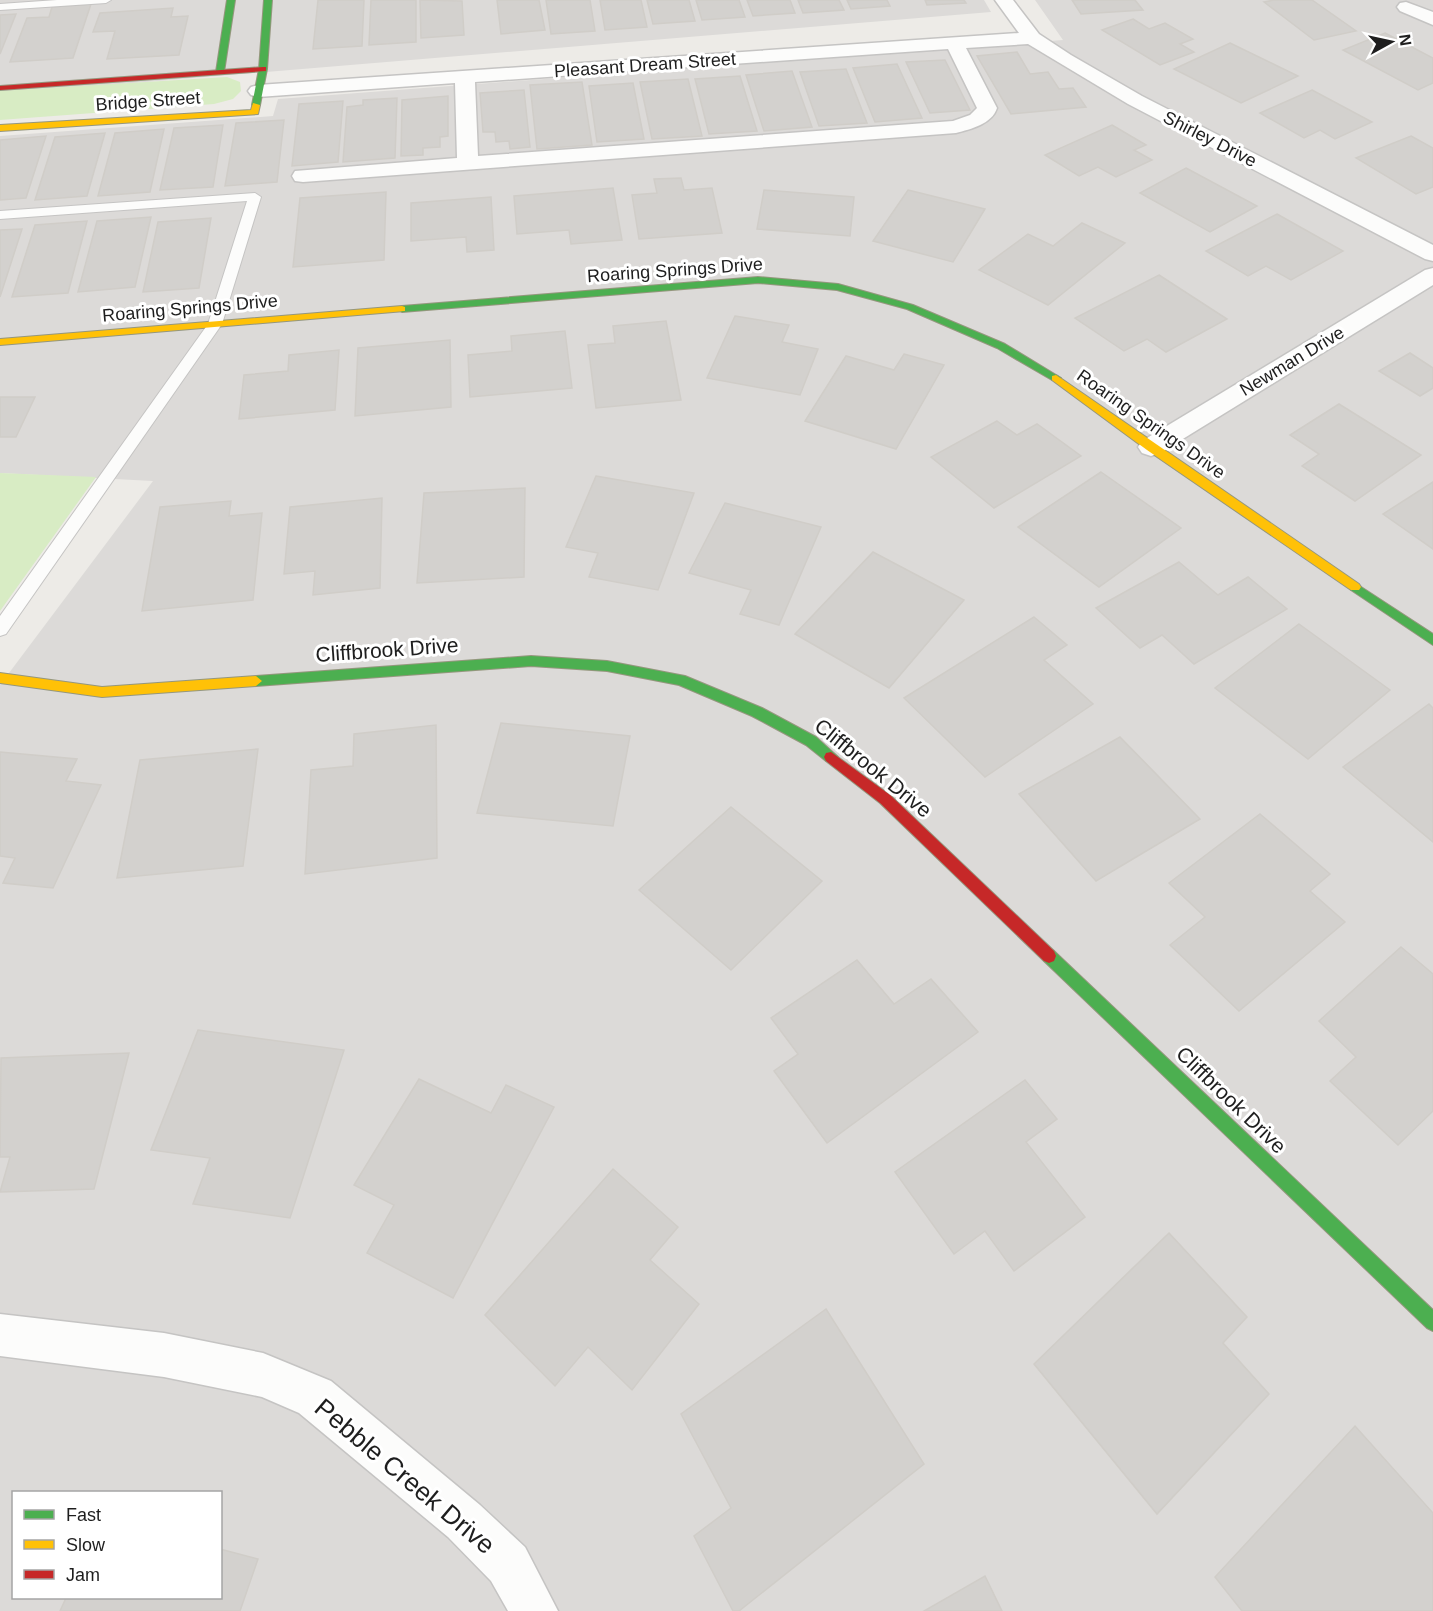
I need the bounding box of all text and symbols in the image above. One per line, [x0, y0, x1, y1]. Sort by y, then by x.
north arrow [1361, 12, 1421, 72]
text: N [1396, 33, 1415, 47]
street label: Pleasant Dream Street [553, 49, 737, 81]
street label: Bridge Street [95, 87, 201, 115]
street label: Shirley Drive [1160, 107, 1260, 171]
street label: Roaring Springs Drive [586, 254, 764, 286]
street label: Roaring Springs Drive [101, 290, 279, 326]
street label: Newman Drive [1236, 322, 1348, 400]
street label: Roaring Springs Drive [1073, 365, 1229, 483]
street label: Cliffbrook Drive [315, 633, 459, 666]
street label: Cliffbrook Drive [810, 714, 936, 822]
street label: Cliffbrook Drive [1172, 1042, 1291, 1158]
street label: Pebble Creek Drive [309, 1392, 501, 1560]
legend [12, 1491, 222, 1599]
text: Fast [66, 1505, 101, 1525]
text: Slow [66, 1535, 106, 1555]
text: Jam [66, 1565, 100, 1585]

